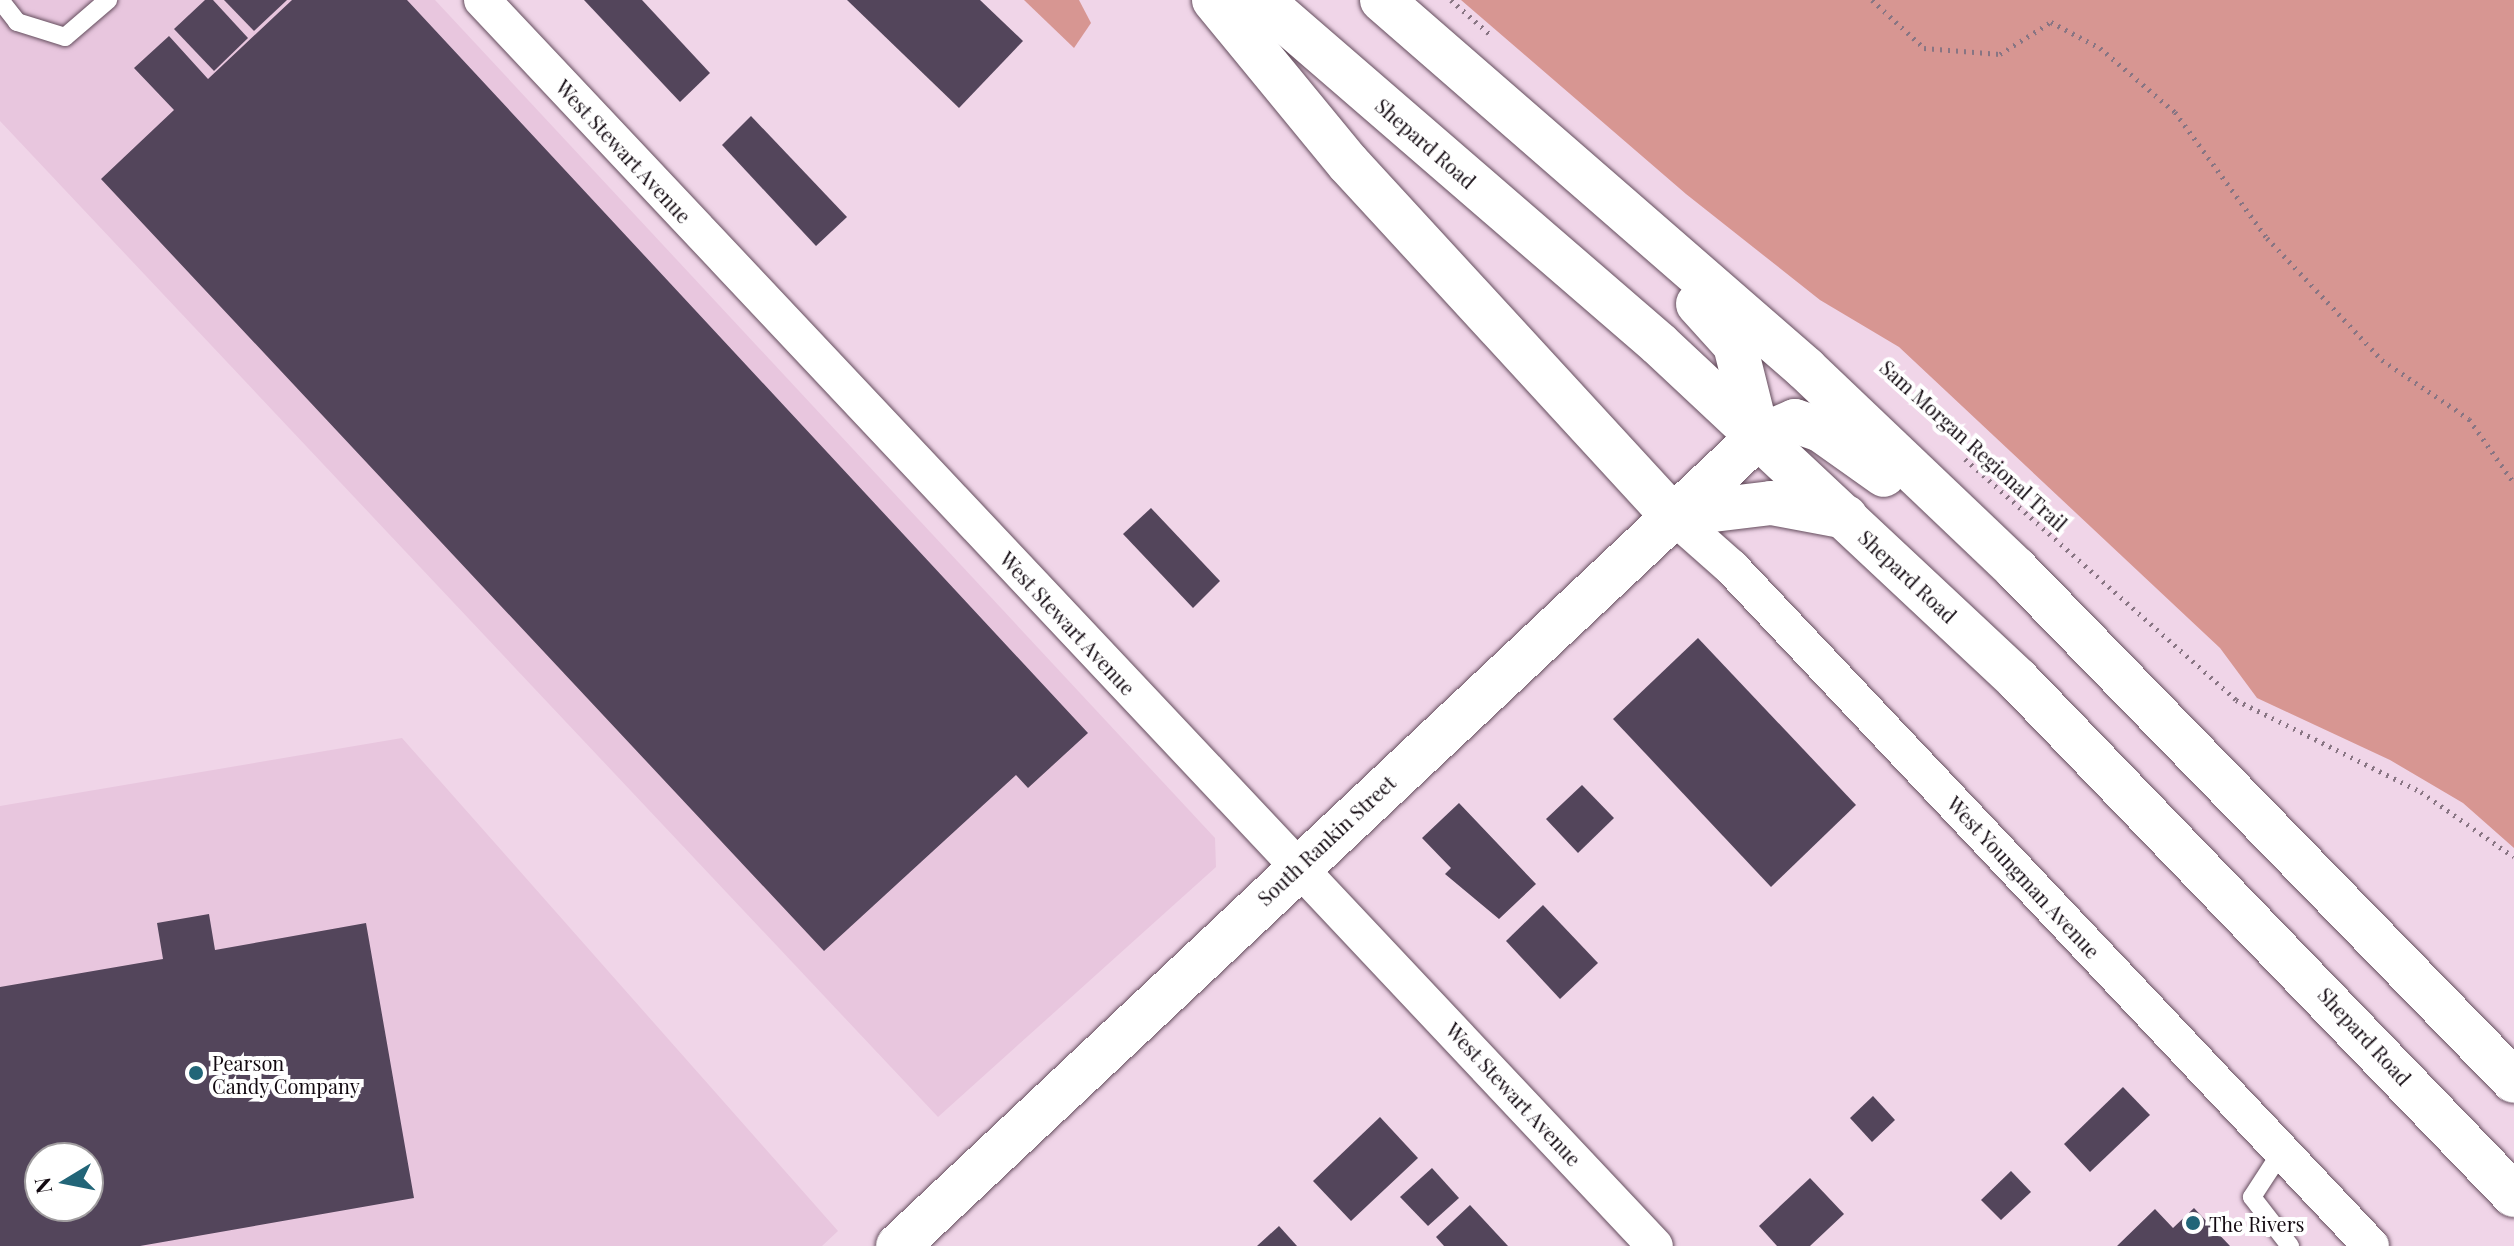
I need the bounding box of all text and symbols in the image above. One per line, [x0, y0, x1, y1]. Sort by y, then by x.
street label: West Stewart Avenue [551, 74, 697, 228]
street label: Shepard Road [1371, 93, 1481, 193]
street label: Sam Morgan Regional Trail [1875, 355, 2073, 535]
street label: Shepard Road [1854, 525, 1962, 627]
street label: West Stewart Avenue [995, 546, 1141, 700]
street label: South Rankin Street [1252, 770, 1400, 910]
street label: West Youngman Avenue [1942, 791, 2106, 963]
street label: Shepard Road [2314, 982, 2416, 1090]
street label: West Stewart Avenue [1441, 1017, 1587, 1171]
place label: Pearson Candy Company [212, 1050, 360, 1097]
marker: Pearson Candy Company [187, 1064, 205, 1082]
north arrow [24, 1142, 104, 1222]
text: N [26, 1175, 58, 1196]
place label: The Rivers [2209, 1211, 2305, 1235]
marker: The Rivers [2184, 1214, 2202, 1232]

